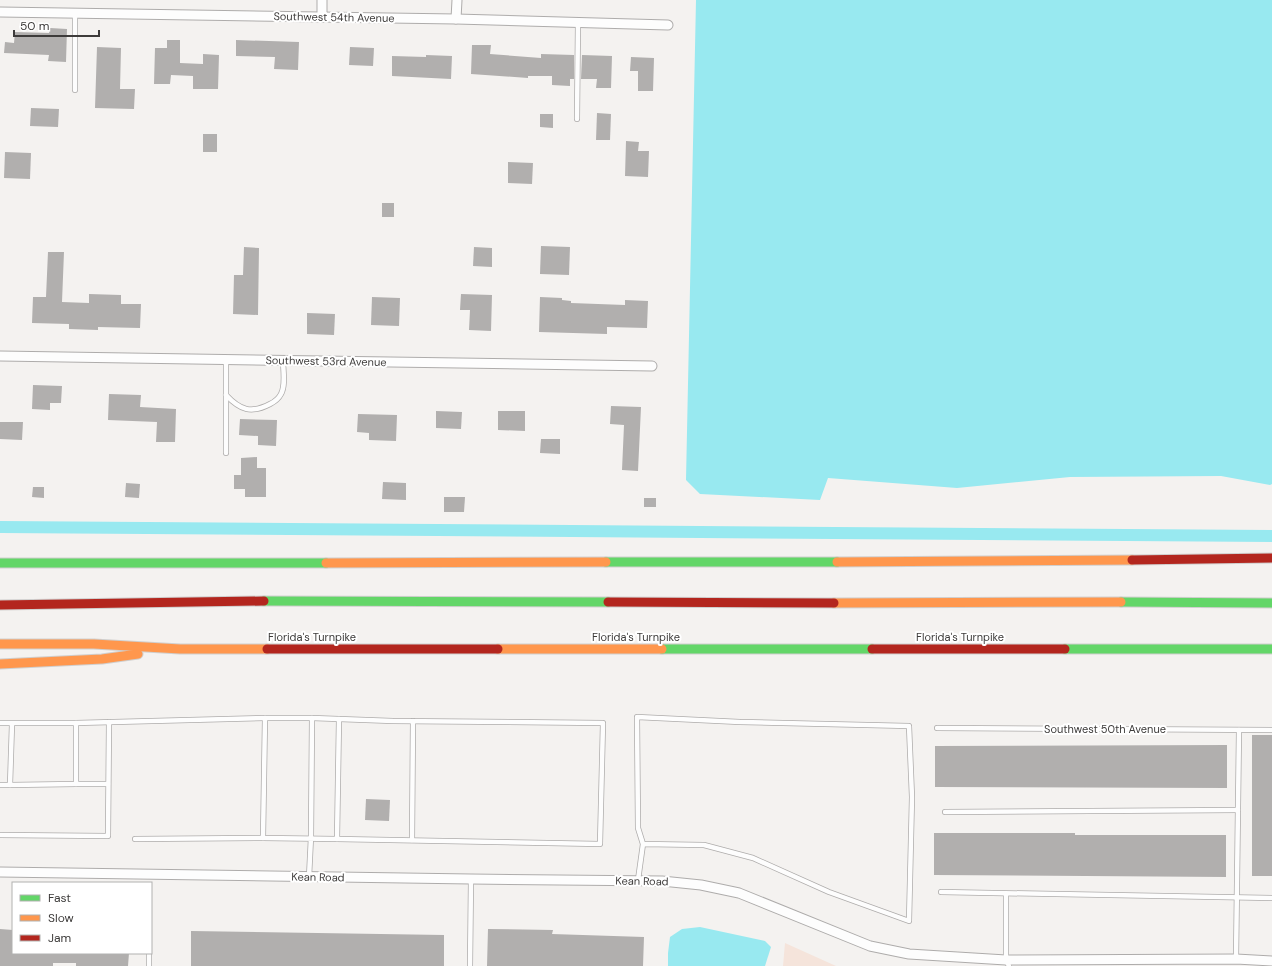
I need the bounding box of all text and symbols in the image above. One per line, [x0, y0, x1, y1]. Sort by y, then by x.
street label: Southwest 54th Avenue [273, 9, 395, 25]
scale bar [14, 12, 99, 38]
text: 50 m [20, 18, 49, 34]
street label: Southwest 53rd Avenue [265, 353, 387, 369]
street label: Florida's Turnpike [268, 630, 356, 644]
street label: Florida's Turnpike [592, 630, 680, 644]
street label: Florida's Turnpike [916, 630, 1004, 644]
street label: Southwest 50th Avenue [1044, 722, 1166, 736]
street label: Kean Road [291, 870, 345, 884]
street label: Kean Road [615, 874, 669, 888]
legend [12, 882, 152, 954]
text: Fast [48, 890, 71, 906]
text: Slow [48, 910, 74, 926]
text: Jam [48, 930, 71, 946]

